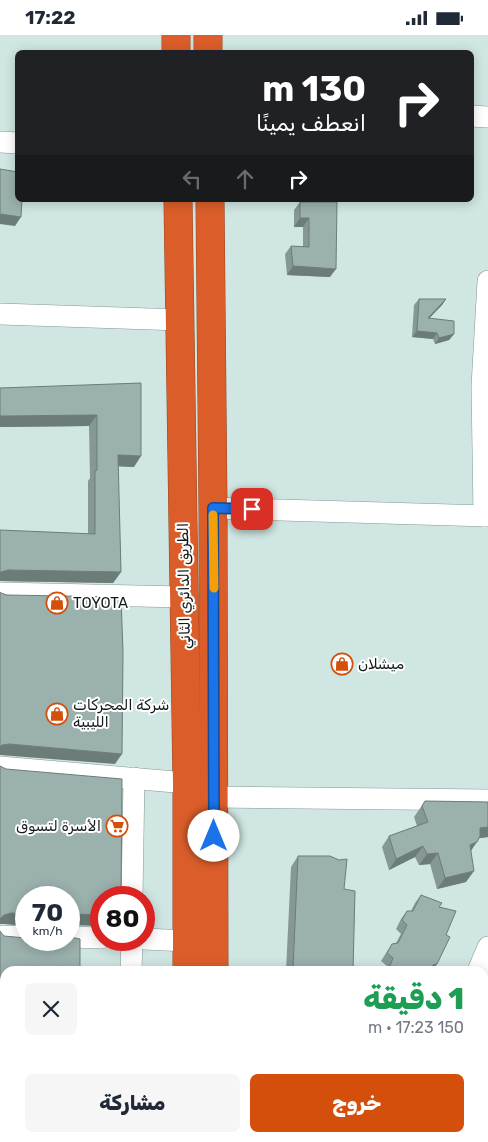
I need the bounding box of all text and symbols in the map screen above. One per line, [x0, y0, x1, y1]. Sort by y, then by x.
text: 17:22 [25, 6, 76, 29]
text: 130 m [262, 68, 366, 110]
icon: right [384, 70, 449, 135]
text: انعطف يمينًا [256, 110, 366, 137]
icon: left [178, 165, 206, 193]
icon: ahead [231, 165, 259, 193]
icon: right [284, 165, 312, 193]
pin [231, 488, 273, 530]
icon: arrive [238, 495, 266, 523]
street label: الطريق الدائري الثاني [174, 523, 197, 649]
shop icon: TOYOTA [45, 591, 69, 615]
place label: TOYOTA [73, 594, 128, 612]
shop icon: ميشلان [330, 652, 354, 676]
place label: ميشلان [358, 655, 404, 673]
place label: شركة المحركات الليبية [73, 696, 170, 731]
shop icon: شركة المحركات الليبية [45, 702, 69, 726]
position arrow [187, 809, 239, 861]
supermarket icon: الأسرة لتسوق [105, 814, 129, 838]
place label: الأسرة لتسوق [16, 817, 101, 835]
speed limit sign: 80 [90, 886, 155, 951]
text: 70 [32, 898, 63, 927]
text: km/h [33, 924, 62, 938]
text: 1 دقيقة [363, 981, 464, 1017]
button: close [25, 983, 77, 1035]
text: 150 m · 17:23 [368, 1018, 464, 1037]
button: مشاركة [25, 1074, 240, 1132]
button: خروج [250, 1074, 464, 1132]

